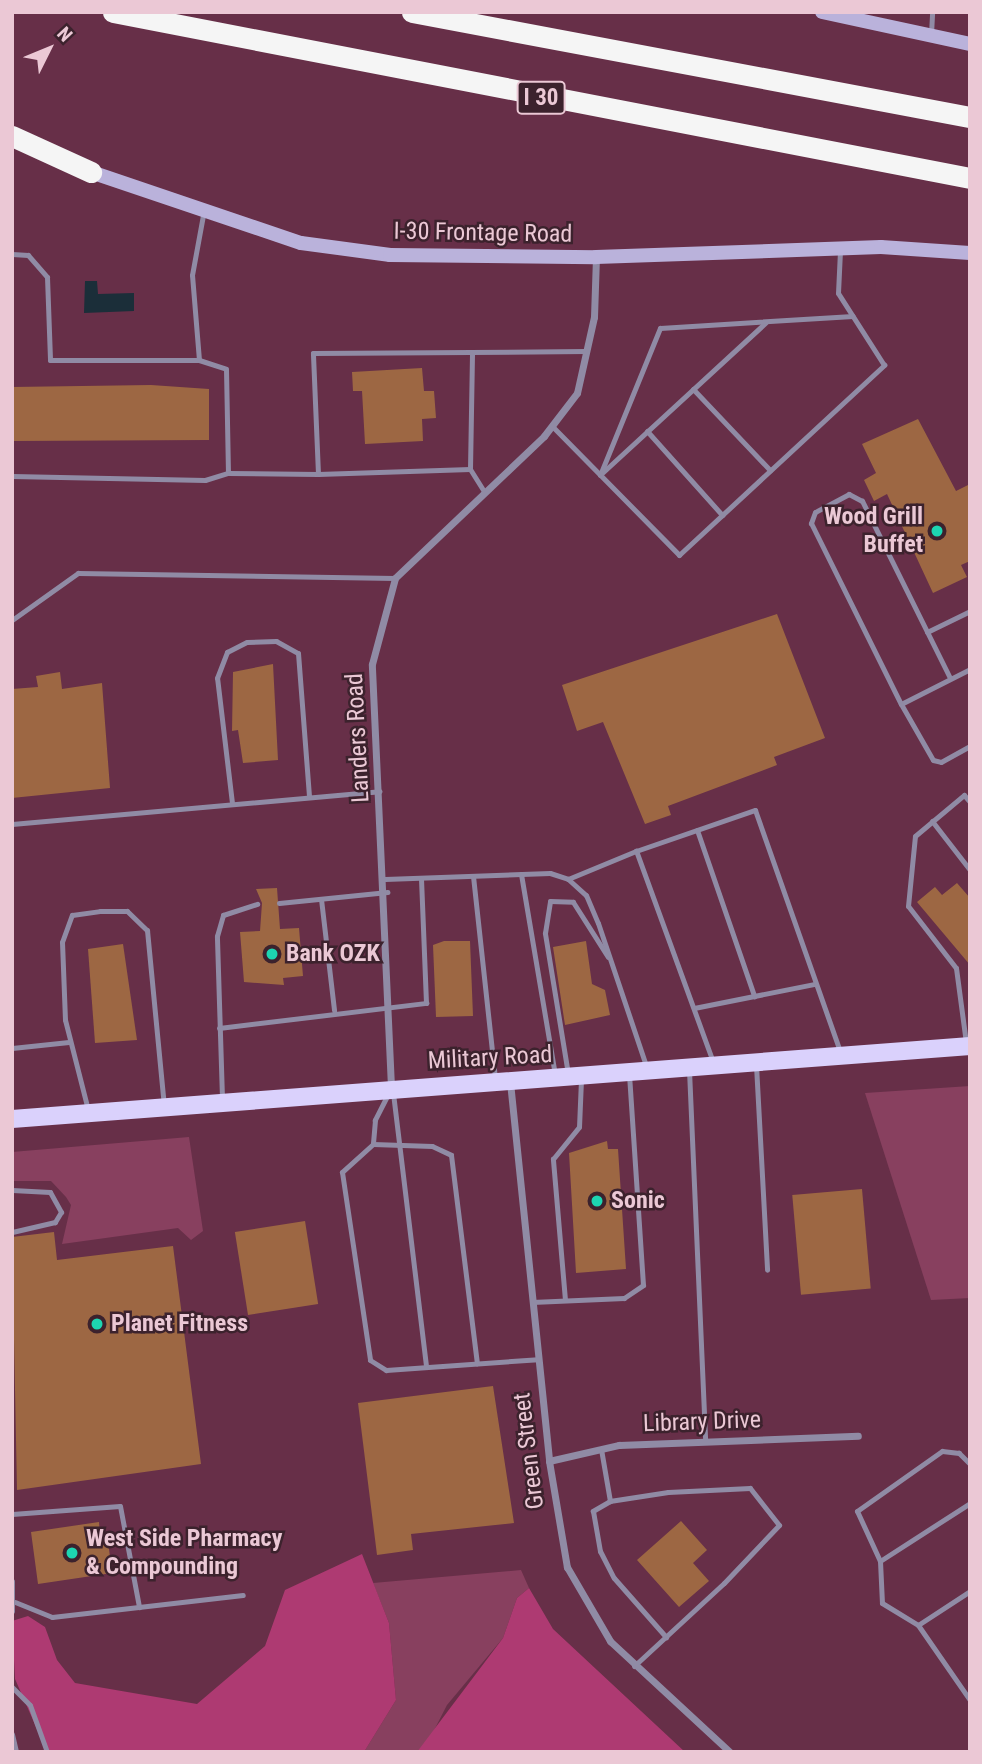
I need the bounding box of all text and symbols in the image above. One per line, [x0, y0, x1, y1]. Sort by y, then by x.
north arrow [14, 14, 84, 84]
text: N [52, 22, 77, 46]
road number: I 30 [516, 78, 566, 118]
street label: I-30 Frontage Road [394, 217, 572, 249]
place label: Wood Grill Buffet [824, 503, 923, 559]
marker: Wood Grill Buffet [929, 523, 945, 539]
street label: Landers Road [340, 673, 376, 803]
place label: Bank OZK [286, 940, 380, 968]
marker: Bank OZK [264, 946, 280, 962]
street label: Military Road [427, 1040, 553, 1076]
place label: Sonic [611, 1187, 665, 1215]
marker: Sonic [589, 1193, 605, 1209]
place label: Planet Fitness [111, 1310, 248, 1338]
marker: Planet Fitness [89, 1316, 105, 1332]
street label: Green Street [508, 1391, 550, 1511]
street label: Library Drive [643, 1406, 761, 1438]
place label: West Side Pharmacy & Compounding [86, 1525, 282, 1581]
marker: West Side Pharmacy & Compounding [64, 1545, 80, 1561]

